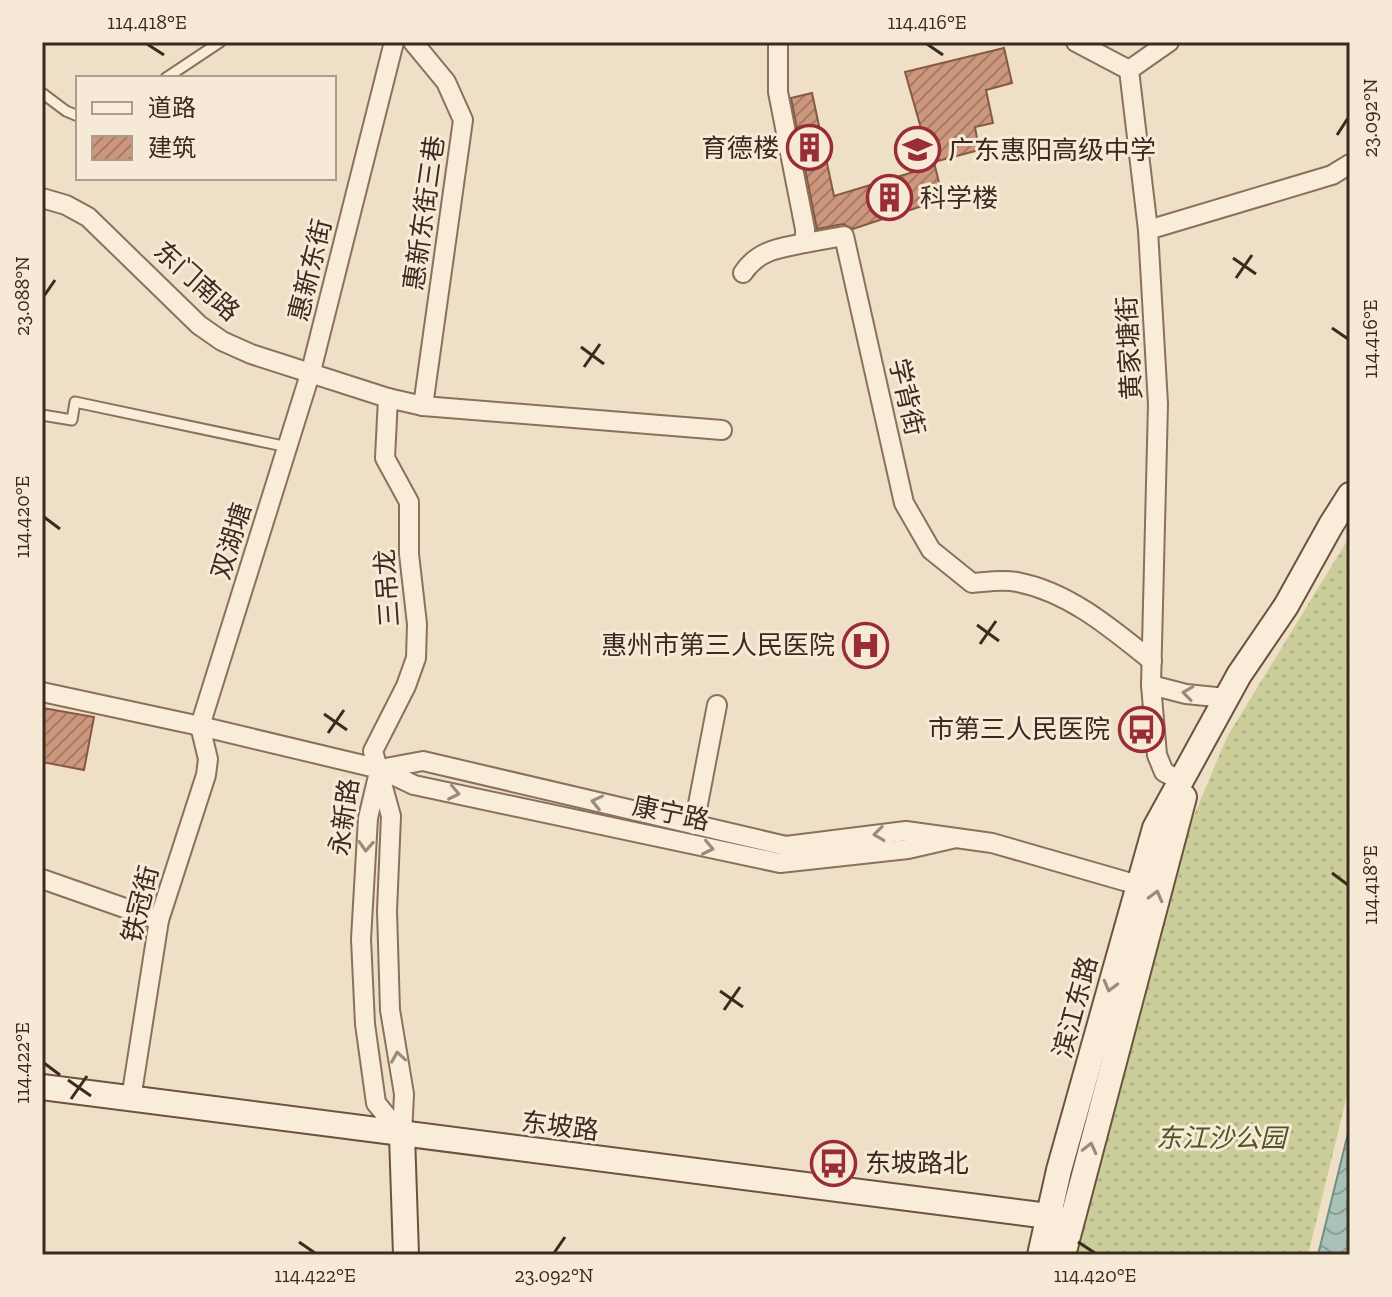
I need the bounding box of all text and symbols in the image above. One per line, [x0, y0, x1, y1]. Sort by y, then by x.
text: 114.418°E [107, 10, 187, 34]
text: 114.416°E [887, 10, 967, 34]
legend [76, 76, 336, 180]
text: 23.092°N [1358, 78, 1382, 158]
text: 道路 [148, 93, 196, 122]
building icon: 育德楼 [786, 124, 834, 172]
school or university icon: 广东惠阳高级中学 [893, 126, 941, 174]
place label: 育德楼 [701, 132, 779, 164]
text: 建筑 [148, 133, 196, 162]
street label: 惠新东街三巷 [397, 134, 451, 292]
place label: 广东惠阳高级中学 [948, 134, 1156, 166]
building icon: 科学楼 [865, 174, 913, 222]
place label: 科学楼 [920, 182, 998, 214]
street label: 惠新东街 [282, 216, 338, 324]
street label: 东门南路 [148, 234, 246, 328]
text: 23.088°N [10, 256, 34, 336]
street label: 黄家塘街 [1110, 295, 1148, 401]
text: 114.416°E [1358, 299, 1382, 379]
street label: 学背街 [883, 355, 931, 439]
text: 114.420°E [10, 476, 34, 558]
street label: 双湖塘 [204, 499, 258, 583]
street label: 三吊龙 [368, 548, 406, 628]
hospital icon: 惠州市第三人民医院 [842, 621, 890, 669]
place label: 惠州市第三人民医院 [601, 629, 835, 661]
one-way arrow [1181, 685, 1194, 702]
bus stop icon: 市第三人民医院 [1117, 705, 1165, 753]
place label: 市第三人民医院 [928, 713, 1110, 745]
street label: 永新路 [323, 776, 365, 858]
one-way arrow [446, 784, 460, 801]
street label: 康宁路 [630, 789, 712, 837]
one-way arrow [590, 794, 604, 811]
one-way arrow [872, 826, 885, 843]
one-way arrow [700, 839, 714, 856]
one-way arrow [358, 840, 375, 853]
text: 114.418°E [1358, 845, 1382, 925]
street label: 铁冠街 [115, 862, 165, 946]
one-way arrow [1147, 890, 1164, 904]
street label: 滨江东路 [1046, 953, 1104, 1061]
one-way arrow [1102, 978, 1119, 992]
text: 114.422°E [10, 1022, 34, 1104]
one-way arrow [390, 1051, 407, 1064]
street label: 东坡路 [519, 1105, 601, 1147]
park label: 东江沙公园 [1156, 1122, 1290, 1154]
bus stop icon: 东坡路北 [810, 1139, 858, 1187]
one-way arrow [1081, 1141, 1098, 1155]
place label: 东坡路北 [865, 1147, 969, 1179]
text: 114.422°E [274, 1263, 356, 1287]
text: 23.092°N [514, 1263, 594, 1287]
text: 114.420°E [1054, 1263, 1136, 1287]

